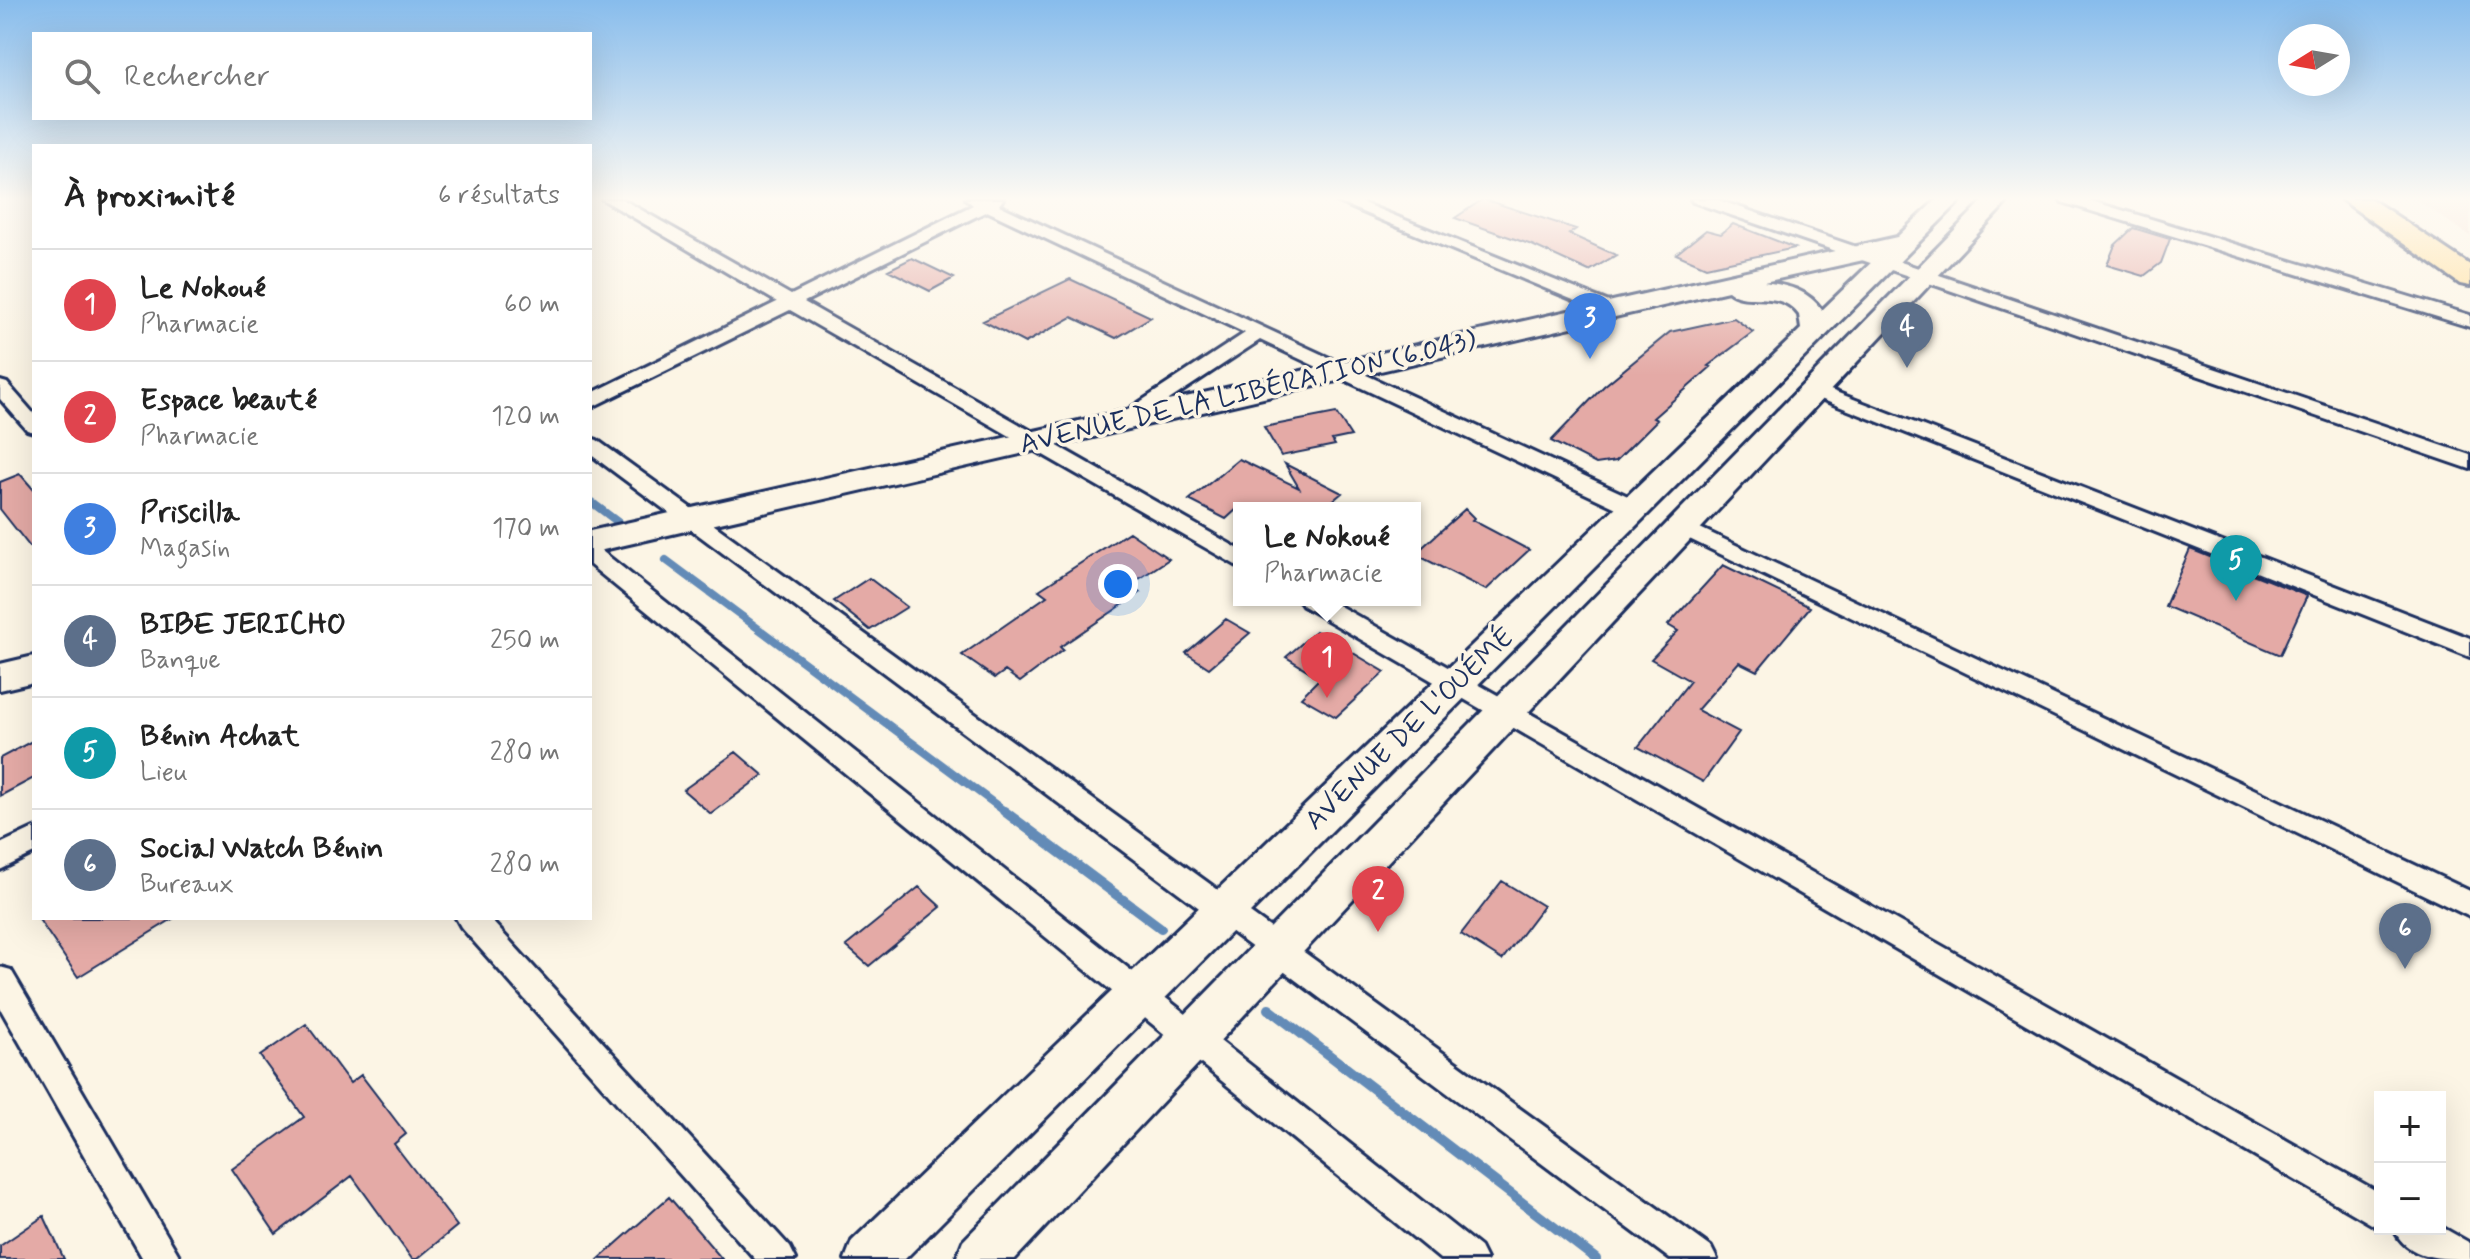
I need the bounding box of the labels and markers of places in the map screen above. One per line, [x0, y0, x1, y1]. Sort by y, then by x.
pin: 3 [1564, 293, 1616, 359]
pin: 4 [1881, 302, 1933, 368]
pin: 5 [2210, 535, 2262, 601]
pin: 1 [1301, 632, 1353, 698]
pin: 2 [1352, 866, 1404, 932]
pin: 6 [2379, 903, 2431, 969]

